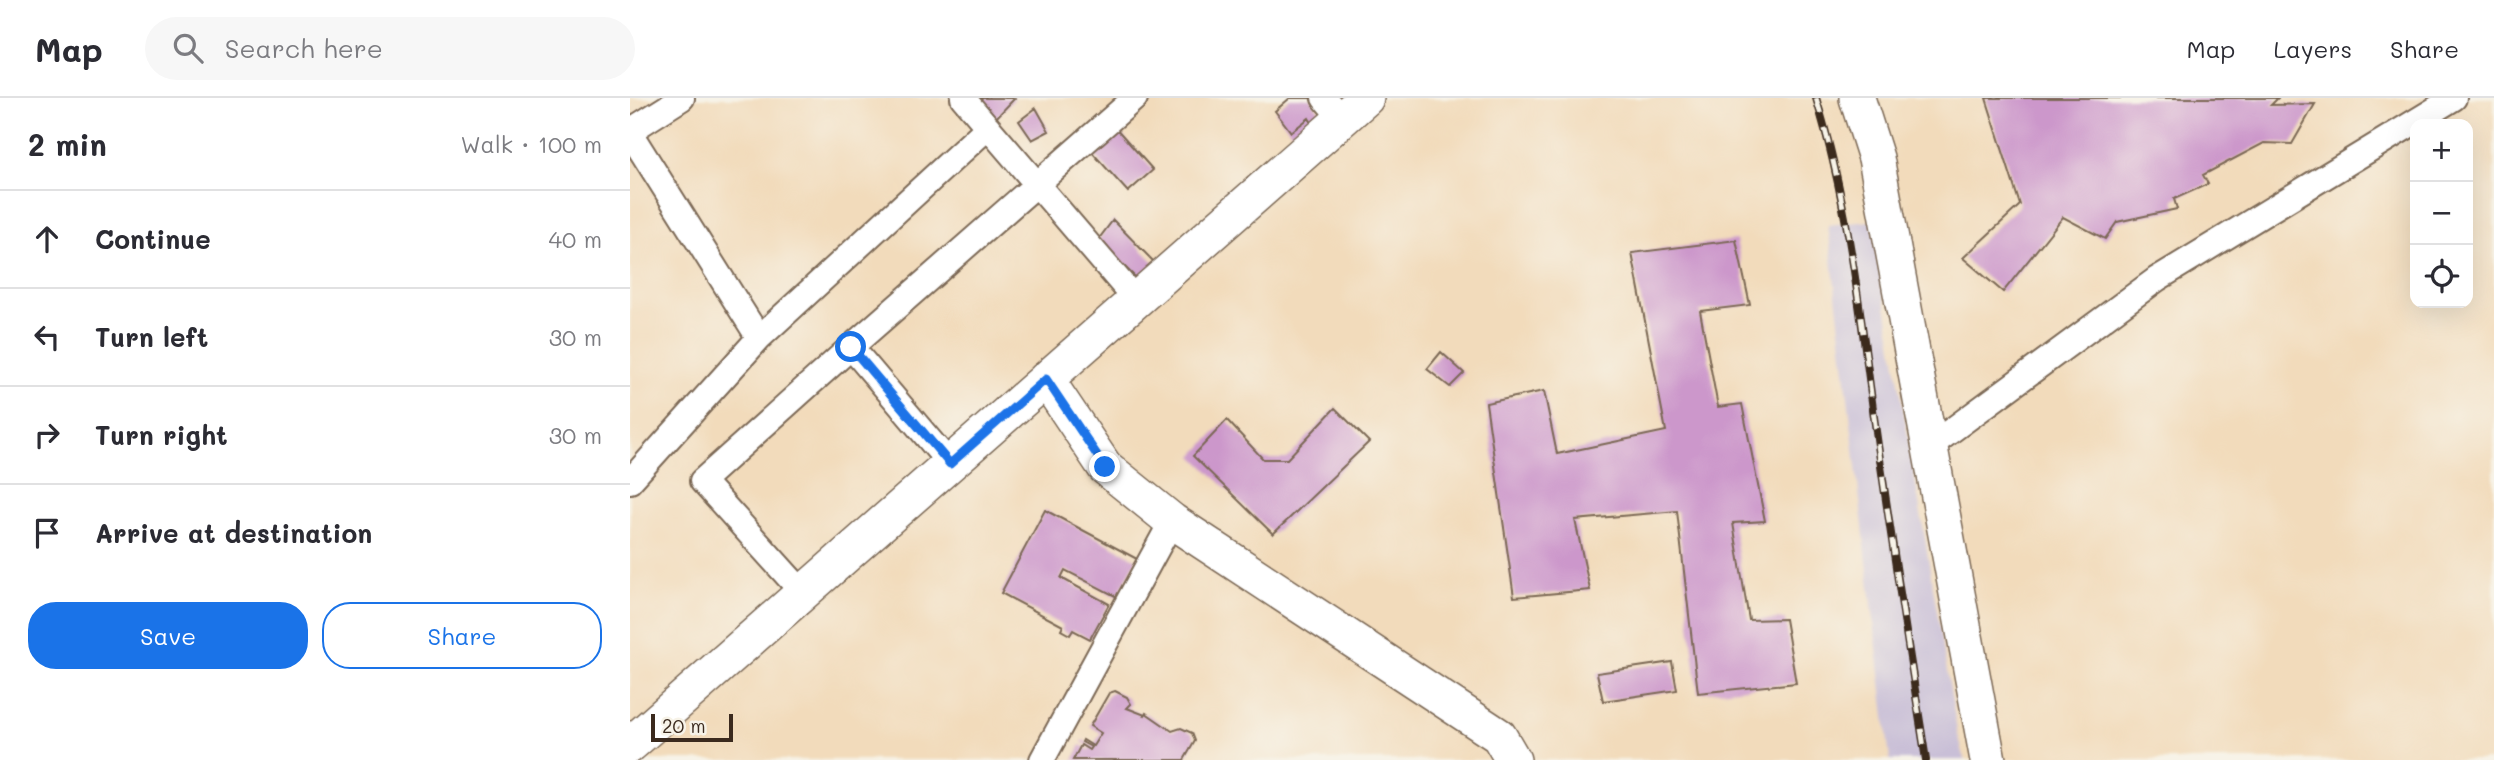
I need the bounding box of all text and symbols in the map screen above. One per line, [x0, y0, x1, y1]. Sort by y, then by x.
search box [145, 17, 635, 80]
text: Map [35, 27, 103, 70]
icon: search [169, 29, 207, 67]
text: Search here [225, 31, 383, 65]
text: Map [2187, 33, 2235, 64]
text: Layers [2273, 33, 2352, 64]
text: Share [2390, 33, 2459, 64]
map controls [2410, 119, 2473, 308]
button: + [2410, 119, 2473, 182]
text: 2 min [28, 124, 107, 164]
text: Walk · 100 m [460, 129, 602, 159]
button: − [2410, 182, 2473, 245]
icon: ahead [28, 220, 66, 258]
text: Continue [95, 222, 211, 256]
text: 40 m [549, 224, 602, 254]
button: locate [2410, 245, 2473, 308]
icon: left [28, 318, 66, 356]
text: Turn left [95, 320, 208, 354]
text: 30 m [549, 322, 602, 352]
route start [835, 331, 866, 362]
icon: right [28, 416, 66, 454]
text: Turn right [95, 418, 228, 452]
text: 30 m [549, 420, 602, 450]
route end [1089, 451, 1120, 482]
icon: arrive [28, 514, 66, 552]
text: Arrive at destination [95, 516, 372, 550]
button: Save [28, 602, 308, 669]
button: Share [322, 602, 602, 669]
scale bar [651, 711, 733, 743]
text: 20 m [662, 713, 706, 738]

